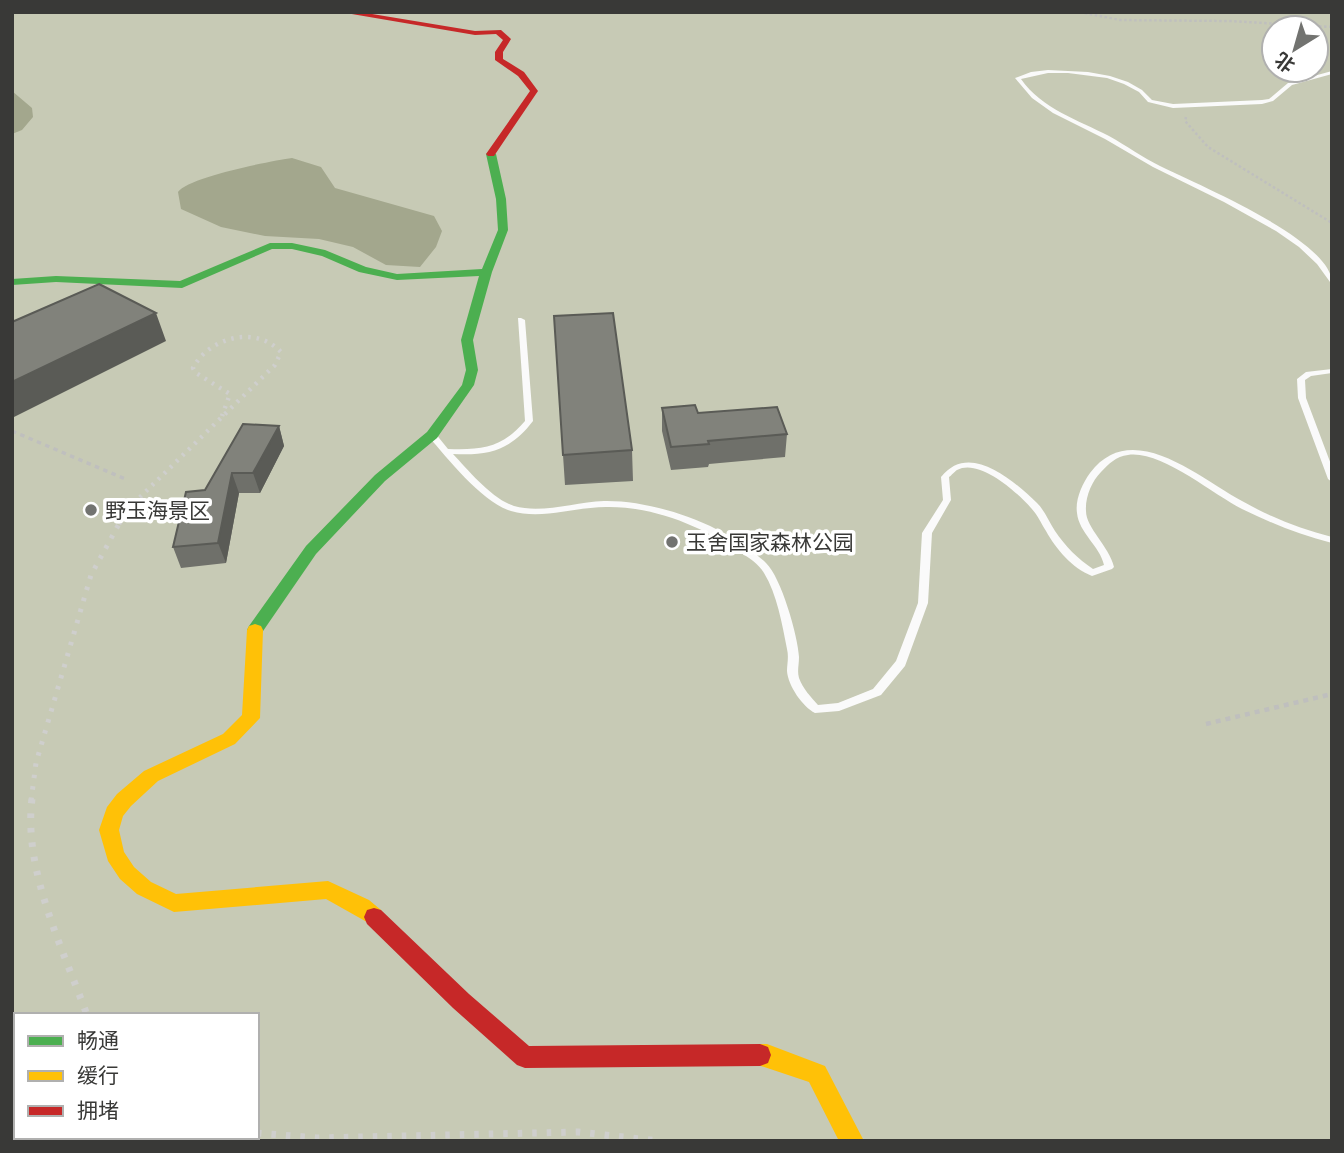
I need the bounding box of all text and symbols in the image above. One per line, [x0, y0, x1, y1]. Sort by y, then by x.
north arrow [1260, 14, 1330, 84]
text: 北 [1269, 46, 1300, 79]
place label: 野玉海景区 [105, 496, 210, 525]
marker: 野玉海景区 [83, 502, 99, 518]
place label: 玉舍国家森林公园 [686, 528, 854, 557]
marker: 玉舍国家森林公园 [664, 534, 680, 550]
legend [14, 1013, 259, 1139]
text: 畅通 [77, 1026, 119, 1055]
text: 缓行 [77, 1061, 119, 1090]
text: 拥堵 [77, 1096, 119, 1125]

